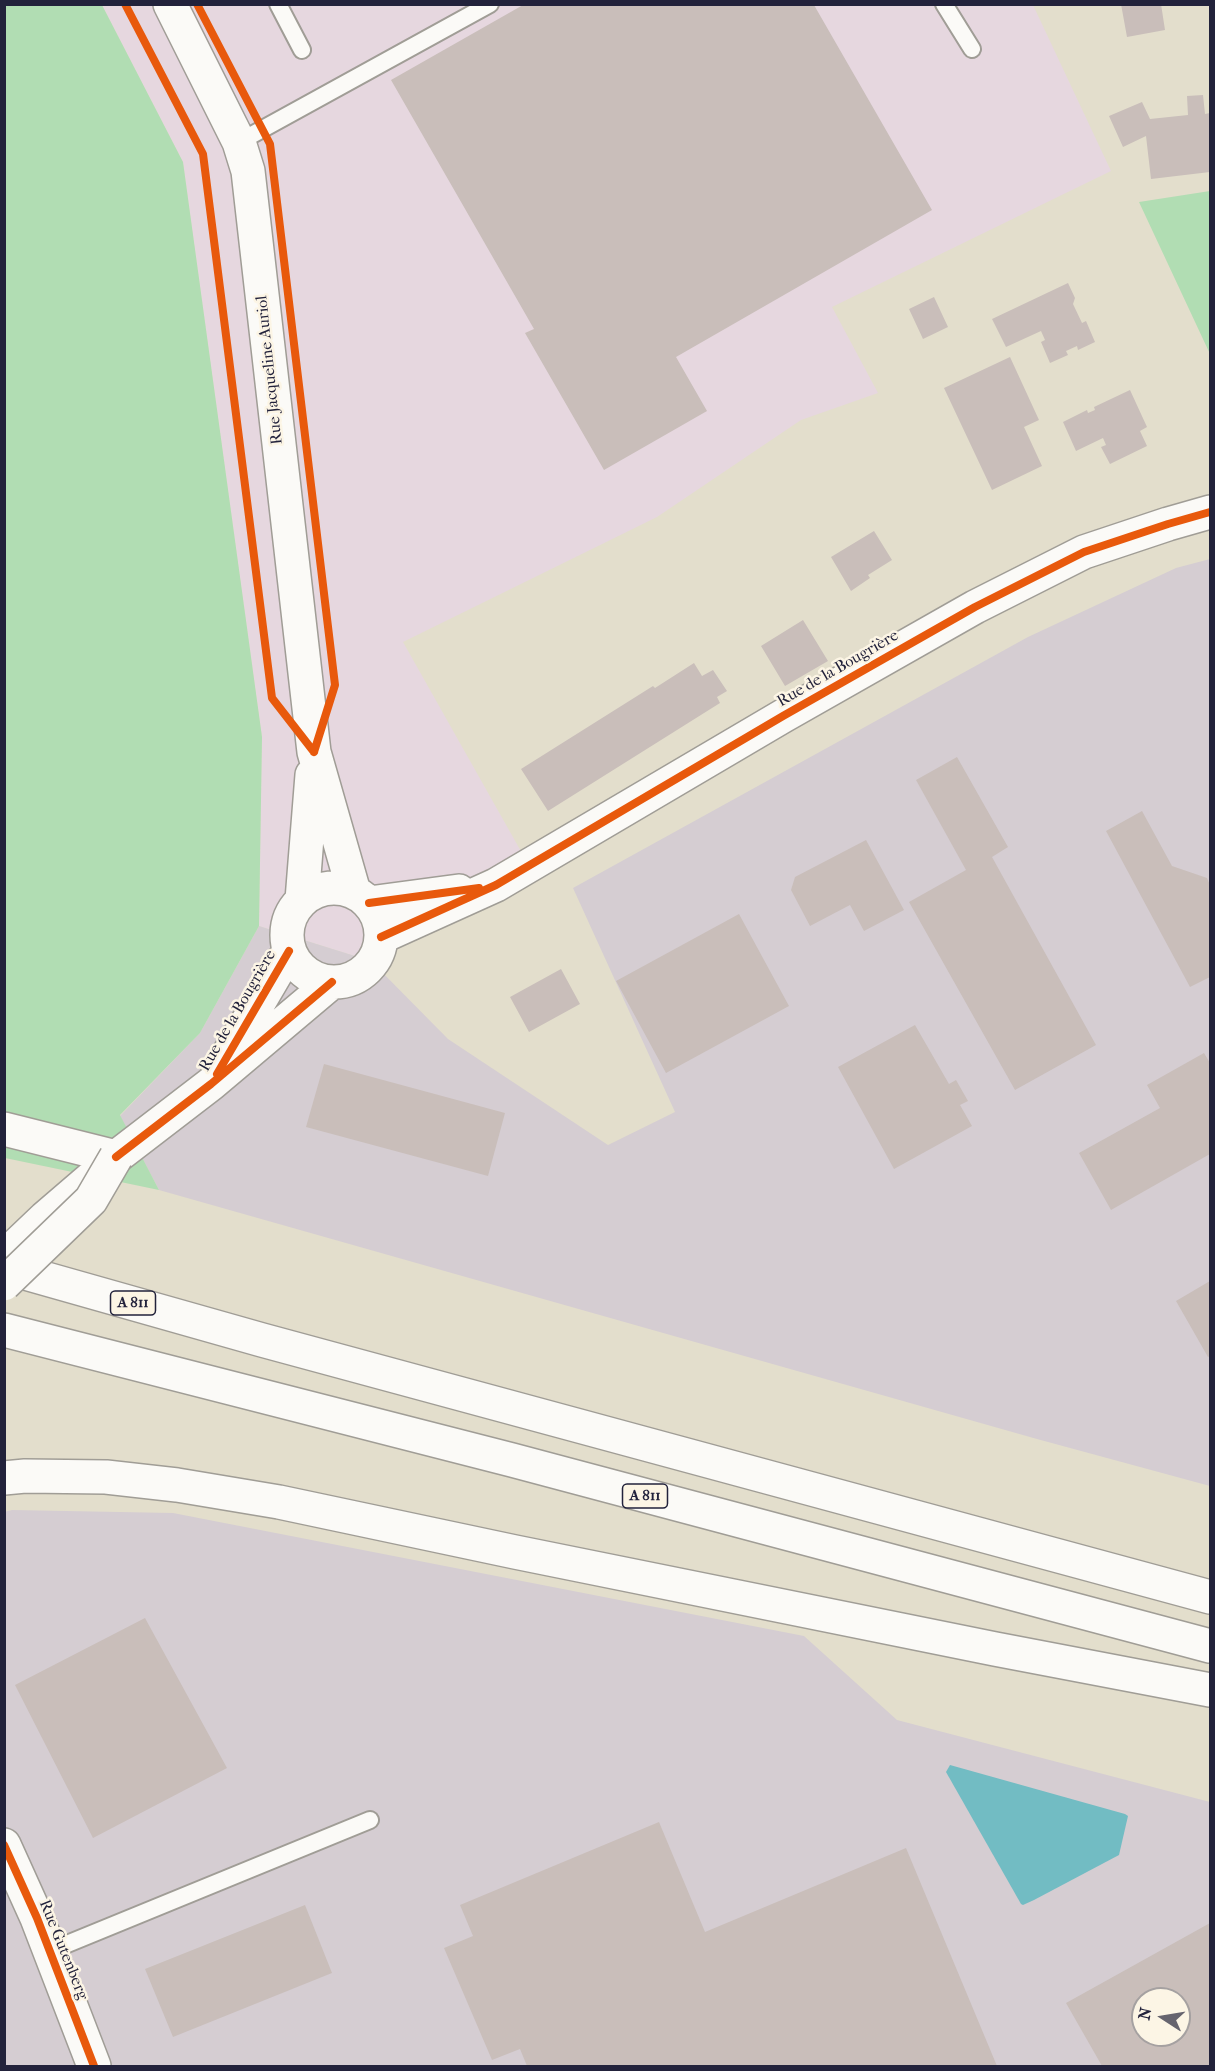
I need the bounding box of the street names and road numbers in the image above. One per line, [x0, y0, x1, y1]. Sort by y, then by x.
street label: Rue Jacqueline Auriol [253, 295, 287, 445]
street label: Rue de la Bougrière [774, 626, 902, 712]
street label: Rue de la Bougrière [195, 947, 281, 1075]
road number: A 811 [110, 1291, 156, 1315]
road number: A 811 [622, 1484, 668, 1508]
street label: Rue Gutenberg [34, 1897, 92, 2003]

